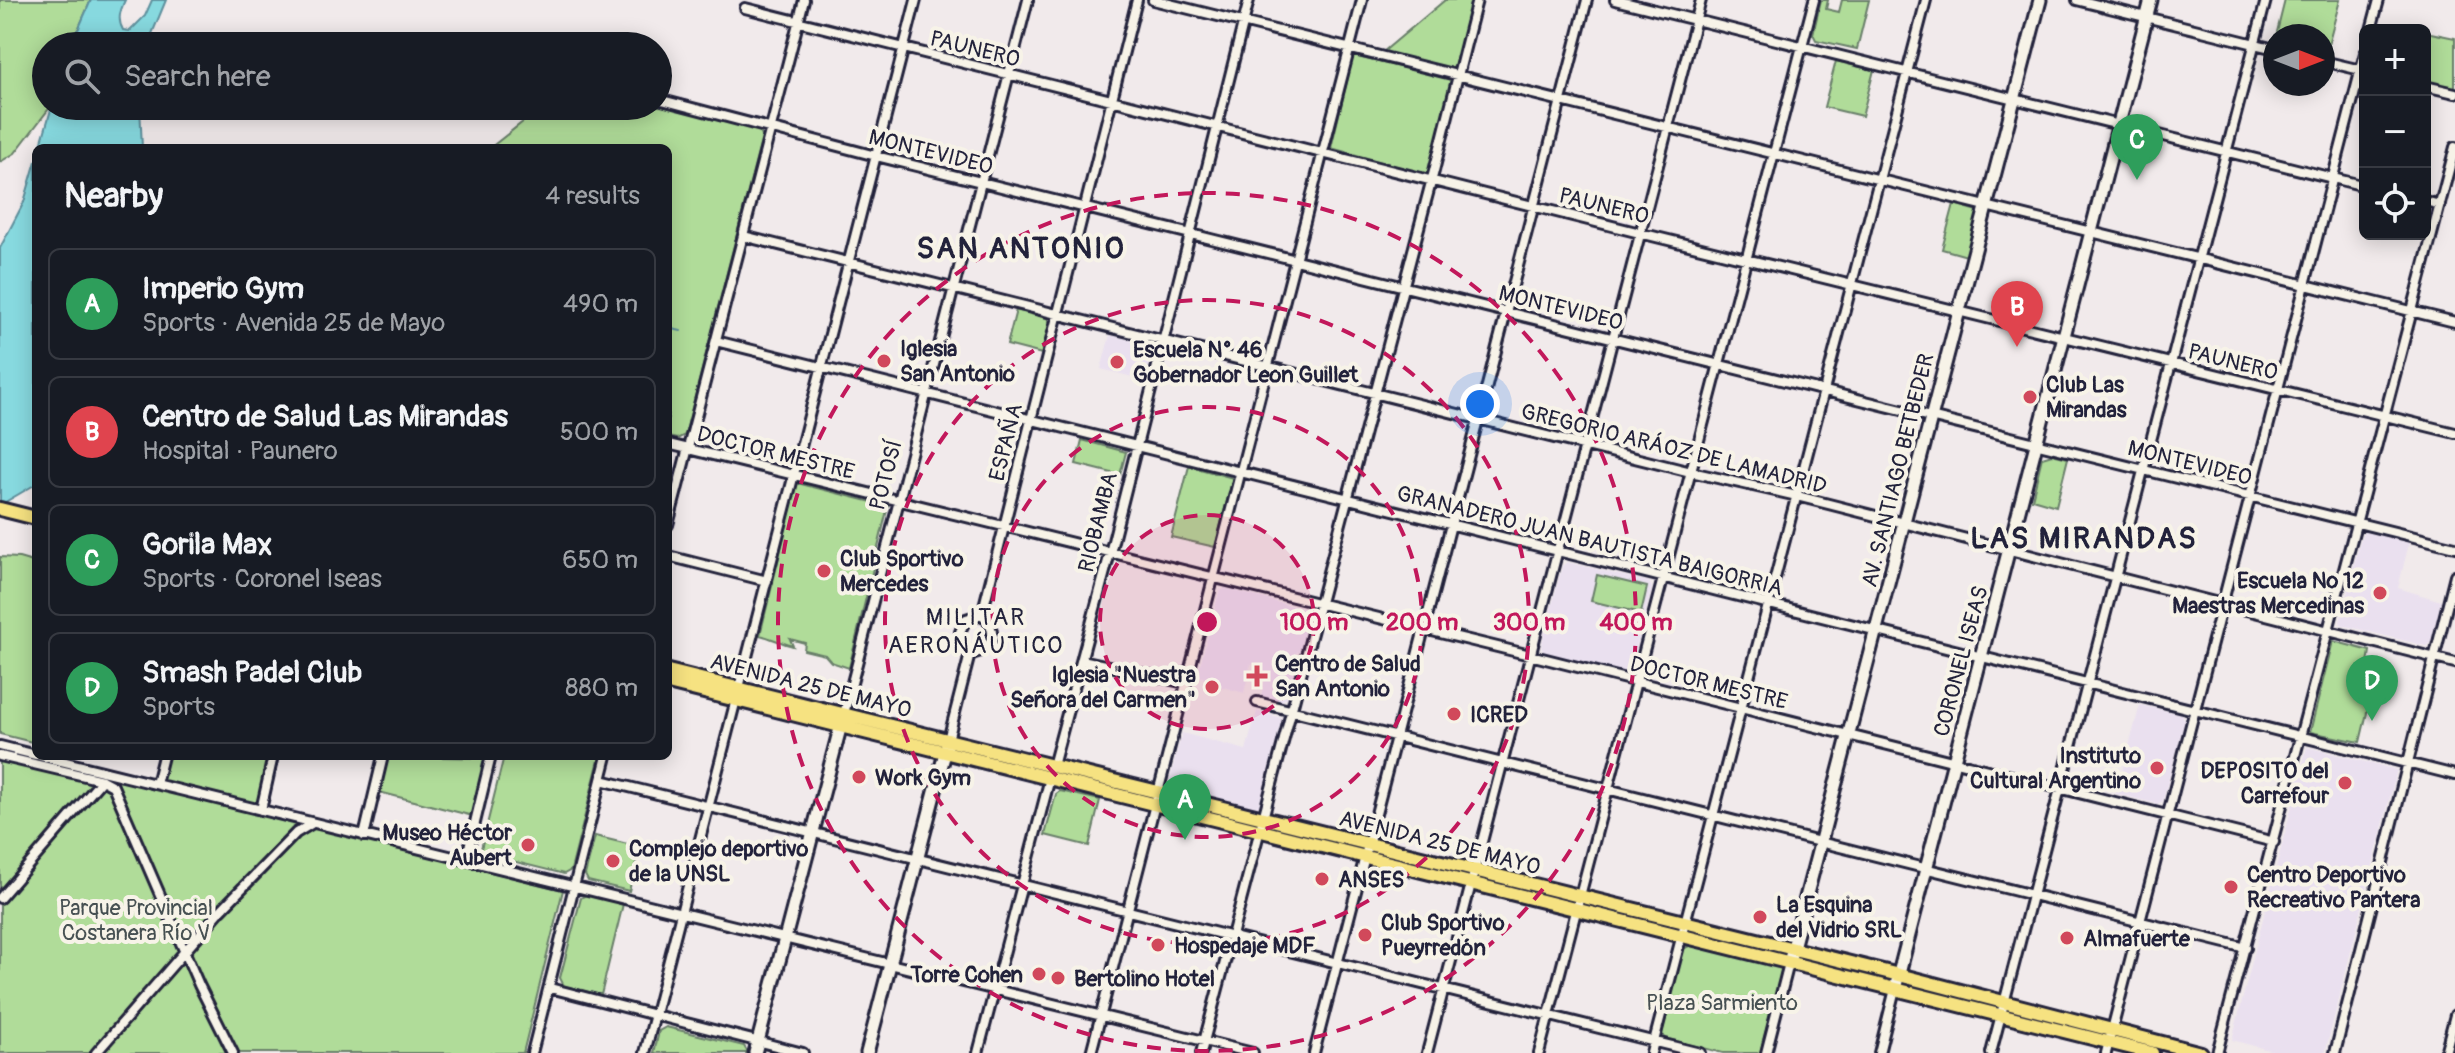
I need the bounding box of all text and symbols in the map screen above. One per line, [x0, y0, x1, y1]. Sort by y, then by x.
street label: PAUNERO [927, 24, 1023, 74]
north arrow [2263, 24, 2335, 96]
map controls [2359, 24, 2431, 240]
button: + [2359, 24, 2431, 96]
search box [32, 32, 672, 120]
icon: search [60, 54, 104, 98]
text: Search here [124, 58, 271, 95]
button: − [2359, 96, 2431, 168]
pin: C [2111, 114, 2163, 180]
street label: MONTEVIDEO [866, 123, 996, 181]
button: locate [2359, 168, 2431, 240]
text: Nearby [64, 175, 163, 218]
text: 4 results [545, 180, 640, 212]
street label: PAUNERO [1556, 181, 1652, 231]
district label: SAN ANTONIO [917, 230, 1126, 267]
text: Imperio Gym [142, 270, 304, 307]
street label: MONTEVIDEO [1496, 279, 1626, 337]
pin: B [1991, 281, 2043, 347]
text: A [84, 288, 100, 320]
text: 490 m [563, 288, 638, 320]
text: Sports · Avenida 25 de Mayo [142, 307, 445, 339]
place label: Iglesia San Antonio [900, 335, 1015, 388]
place label: Escuela N° 46 Gobernador Leon Guillet [1133, 336, 1359, 389]
street label: PAUNERO [2185, 337, 2281, 387]
street label: AV. SANTIAGO BETBEDER [1855, 351, 1941, 590]
marker: Iglesia San Antonio [875, 352, 893, 370]
marker: Escuela N° 46 Gobernador Leon Guillet [1108, 353, 1126, 371]
place label: Club Las Mirandas [2046, 371, 2127, 424]
your location [1460, 384, 1500, 424]
marker: Club Las Mirandas [2021, 388, 2039, 406]
street label: GREGORIO ARÁOZ DE LAMADRID [1518, 397, 1829, 501]
text: Centro de Salud Las Mirandas [142, 398, 508, 435]
street label: ESPAÑA [983, 401, 1029, 484]
text: B [85, 416, 99, 448]
text: 500 m [560, 416, 638, 448]
street label: DOCTOR MESTRE [694, 420, 858, 486]
street label: MONTEVIDEO [2125, 434, 2255, 492]
text: Hospital · Paunero [142, 435, 338, 467]
street label: POTOSÍ [863, 436, 909, 513]
street label: RIOBAMBA [1072, 469, 1124, 575]
street label: GRANADERO JUAN BAUTISTA BAIGORRIA [1394, 479, 1786, 603]
district label: LAS MIRANDAS [1970, 520, 2198, 557]
text: Gorila Max [142, 526, 272, 563]
text: C [84, 544, 100, 576]
text: 650 m [562, 544, 638, 576]
place label: Club Sportivo Mercedes [840, 545, 964, 598]
marker: Club Sportivo Mercedes [815, 562, 833, 580]
text: Sports · Coronel Iseas [142, 563, 382, 595]
place label: Escuela Nº 12 Maestras Mercedinas [2172, 567, 2364, 620]
street label: CORONEL ISEAS [1927, 583, 1994, 739]
marker: Escuela Nº 12 Maestras Mercedinas [2371, 584, 2389, 602]
district label: MILITAR AERONÁUTICO [888, 603, 1064, 660]
centre of rings [1193, 608, 1221, 636]
text: 100 m [1280, 608, 1348, 637]
text: 200 m [1386, 608, 1458, 637]
text: 300 m [1493, 608, 1565, 637]
text: 400 m [1599, 608, 1673, 637]
street label: AVENIDA 25 DE MAYO [707, 647, 914, 725]
place label: Centro de Salud San Antonio [1275, 650, 1421, 703]
street label: DOCTOR MESTRE [1627, 650, 1791, 716]
text: Smash Padel Club [142, 654, 362, 691]
pin: D [2346, 655, 2398, 721]
place label: Iglesia "Nuestra Señora del Carmen" [1010, 661, 1196, 714]
marker: Centro de Salud San Antonio [1246, 665, 1268, 687]
text: D [84, 672, 100, 704]
text: 880 m [565, 672, 638, 704]
marker: Iglesia "Nuestra Señora del Carmen" [1203, 678, 1221, 696]
text: Sports [142, 691, 215, 723]
place label: ICRED [1470, 701, 1528, 729]
marker: ICRED [1445, 705, 1463, 723]
place label: Instituto Cultural Argentino [1970, 742, 2141, 795]
place label: DEPOSITO del Carrefour [2201, 757, 2330, 810]
marker: Instituto Cultural Argentino [2148, 759, 2166, 777]
place label: Work Gym [875, 764, 971, 792]
marker: Work Gym [850, 768, 868, 786]
pin: A [1159, 774, 1211, 840]
marker: DEPOSITO del Carrefour [2336, 774, 2354, 792]
street label: AVENIDA 25 DE MAYO [1336, 804, 1543, 882]
place label: Museo Héctor Aubert [382, 819, 513, 872]
place label: Complejo deportivo de la UNSL [629, 835, 809, 888]
marker: Museo Héctor Aubert [519, 836, 537, 854]
marker: Complejo deportivo de la UNSL [604, 852, 622, 870]
place label: Centro Deportivo Recreativo Pantera [2247, 861, 2420, 914]
place label: ANSES [1338, 866, 1404, 894]
marker: ANSES [1313, 870, 1331, 888]
marker: Centro Deportivo Recreativo Pantera [2222, 878, 2240, 896]
place label: La Esquina del Vidrio SRL [1776, 891, 1902, 944]
park label: Parque Provincial Costanera Río V [59, 894, 213, 947]
marker: La Esquina del Vidrio SRL [1751, 908, 1769, 926]
place label: Club Sportivo Pueyrredón [1381, 909, 1505, 962]
place label: Almafuerte [2083, 925, 2191, 953]
marker: Club Sportivo Pueyrredón [1356, 926, 1374, 944]
marker: Almafuerte [2058, 929, 2076, 947]
place label: Hospedaje MDF [1174, 932, 1315, 960]
marker: Hospedaje MDF [1149, 936, 1167, 954]
place label: Torre Cohen [910, 961, 1023, 989]
marker: Torre Cohen [1030, 965, 1048, 983]
place label: Bertolino Hotel [1074, 965, 1215, 993]
marker: Bertolino Hotel [1049, 969, 1067, 987]
park label: Plaza Sarmiento [1646, 989, 1798, 1017]

